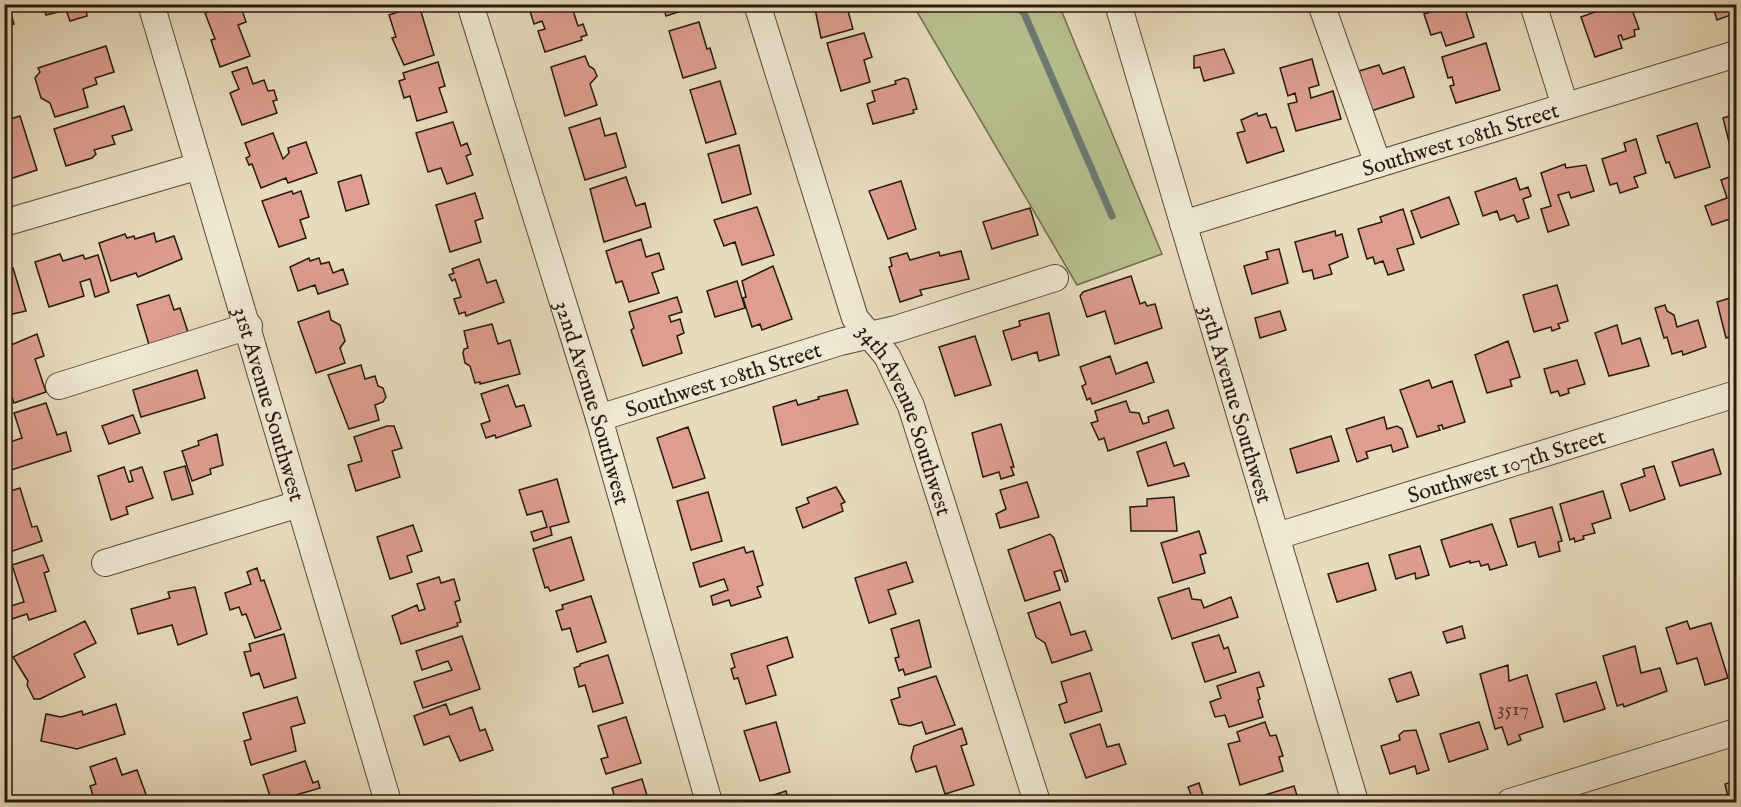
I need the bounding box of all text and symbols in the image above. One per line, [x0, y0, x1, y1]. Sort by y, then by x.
street label: Southwest 108th Street [1359, 97, 1563, 184]
street label: 32nd Avenue Southwest [547, 297, 635, 509]
street label: 35th Avenue Southwest [1192, 302, 1278, 507]
street label: 31st Avenue Southwest [226, 304, 310, 505]
street label: 34th Avenue Southwest [850, 319, 957, 520]
street label: Southwest 108th Street [622, 337, 826, 425]
street label: Southwest 107th Street [1404, 423, 1610, 511]
house number: 3517 [1497, 697, 1529, 722]

